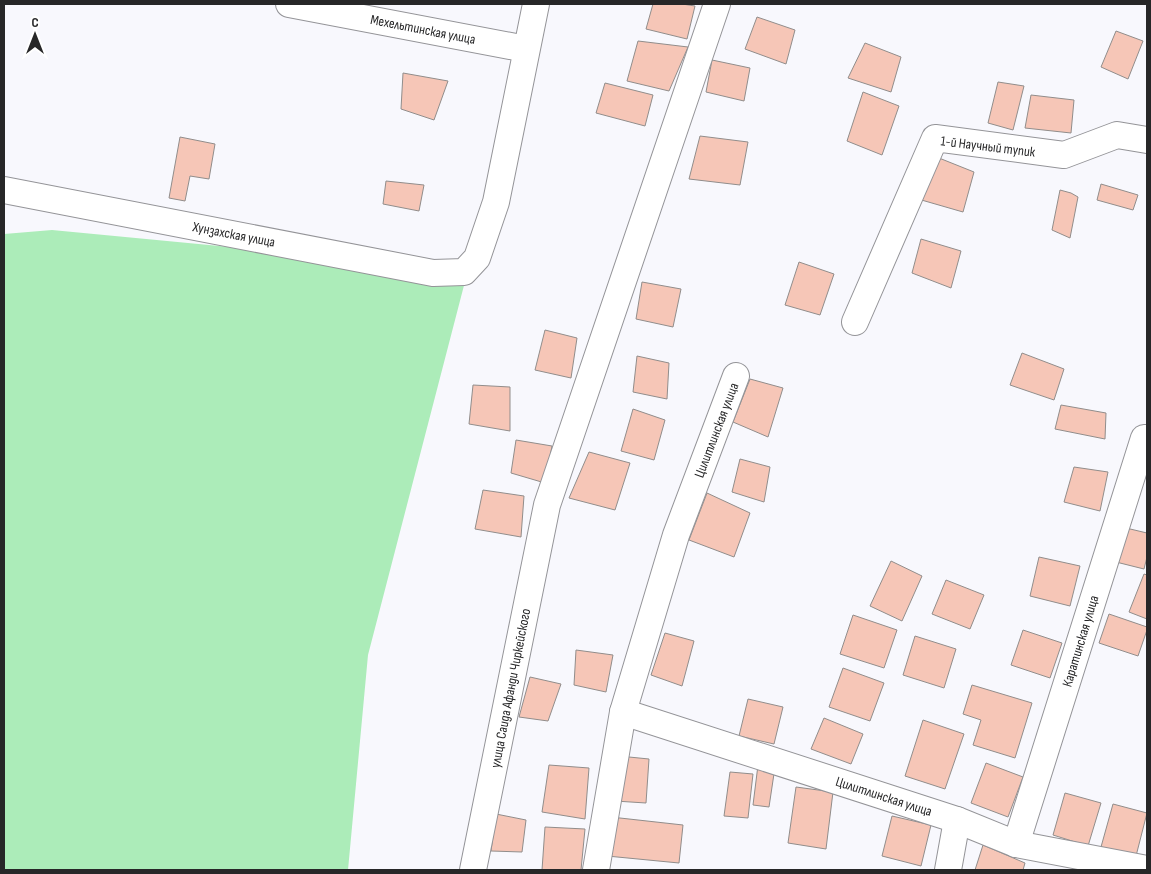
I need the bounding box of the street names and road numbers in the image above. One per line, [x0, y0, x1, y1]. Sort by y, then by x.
street label: Мехельтинская улица [369, 11, 477, 48]
street label: 1-й Научный тупик [940, 132, 1037, 161]
street label: Хунзахская улица [190, 218, 277, 251]
street label: Цилитлинская улица [691, 380, 742, 480]
street label: Каратинская улица [1058, 593, 1102, 689]
street label: улица Саида Афанди Чиркейского [487, 607, 534, 769]
street label: Цилитлинская улица [833, 773, 934, 820]

